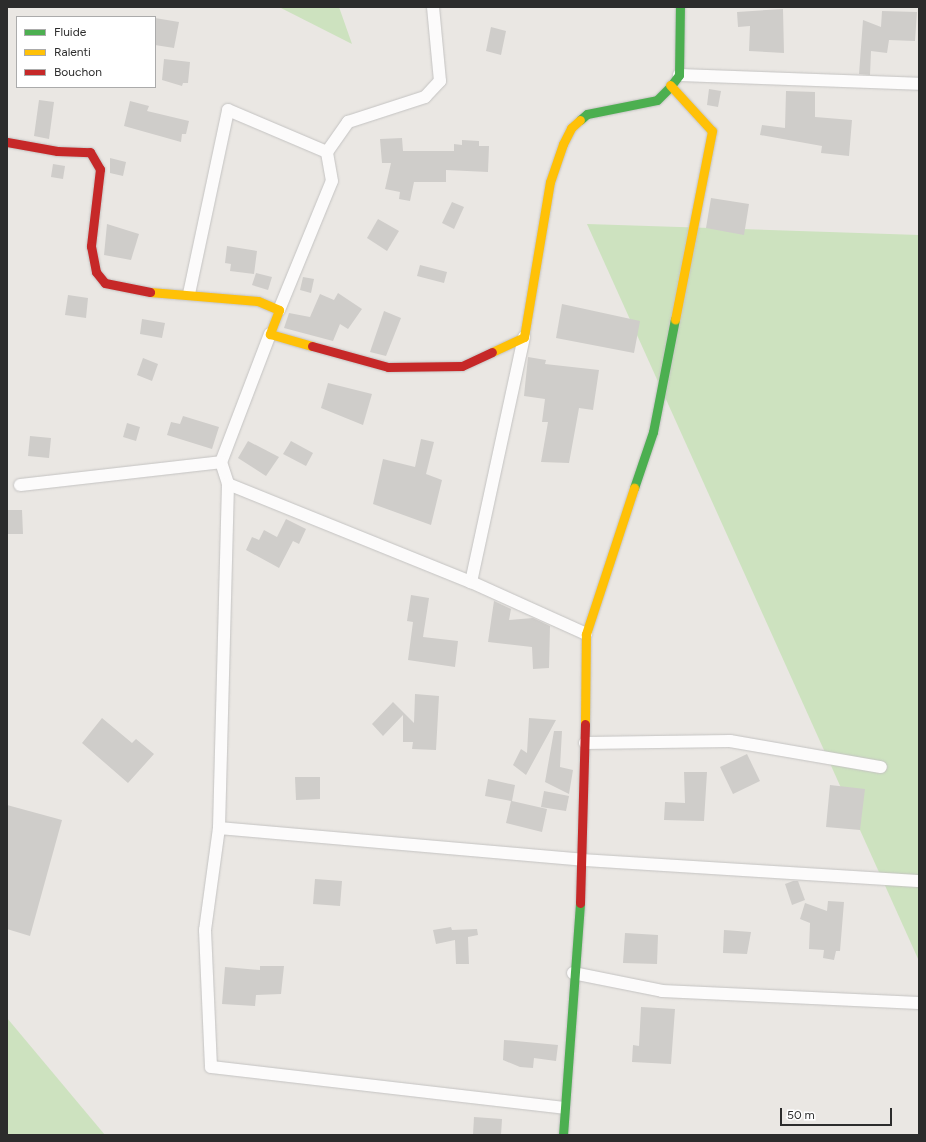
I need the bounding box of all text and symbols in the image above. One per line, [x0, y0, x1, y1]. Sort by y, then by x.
legend [16, 16, 156, 88]
text: Fluide [54, 25, 86, 39]
text: Ralenti [54, 45, 91, 59]
text: Bouchon [54, 65, 102, 79]
scale bar [782, 1100, 894, 1126]
text: 50 m [787, 1108, 815, 1122]

